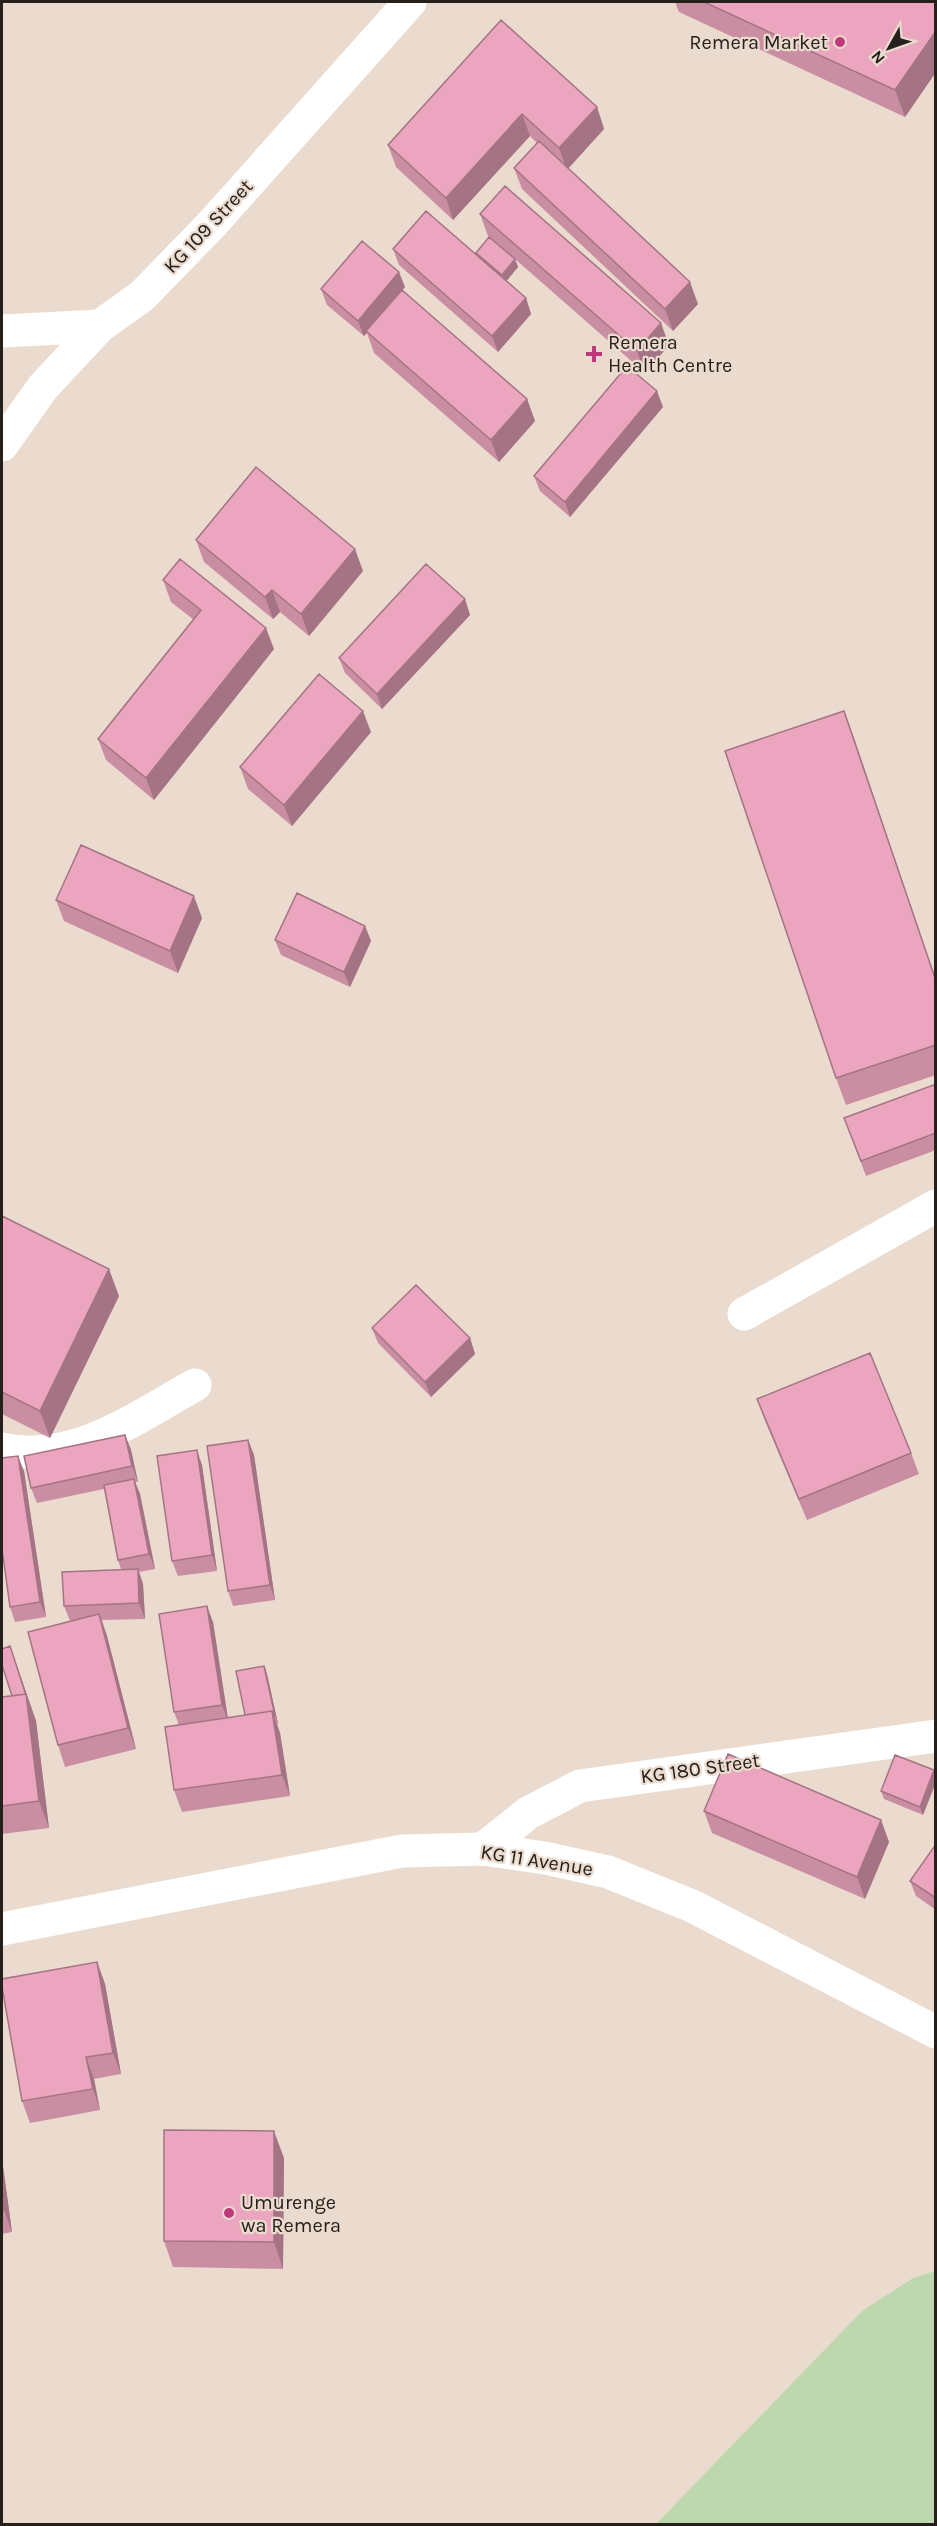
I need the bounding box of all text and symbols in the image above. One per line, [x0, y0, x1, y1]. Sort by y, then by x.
north arrow [859, 18, 919, 78]
place label: Remera Market [689, 31, 828, 54]
marker: Remera Market [833, 35, 847, 49]
text: N [867, 47, 889, 68]
street label: KG 109 Street [159, 174, 258, 278]
place label: Remera Health Centre [608, 331, 732, 377]
marker: Remera Health Centre [585, 345, 603, 363]
street label: KG 180 Street [639, 1749, 762, 1788]
street label: KG 11 Avenue [479, 1840, 595, 1881]
place label: Umurenge wa Remera [241, 2191, 341, 2237]
marker: Umurenge wa Remera [222, 2206, 236, 2220]

